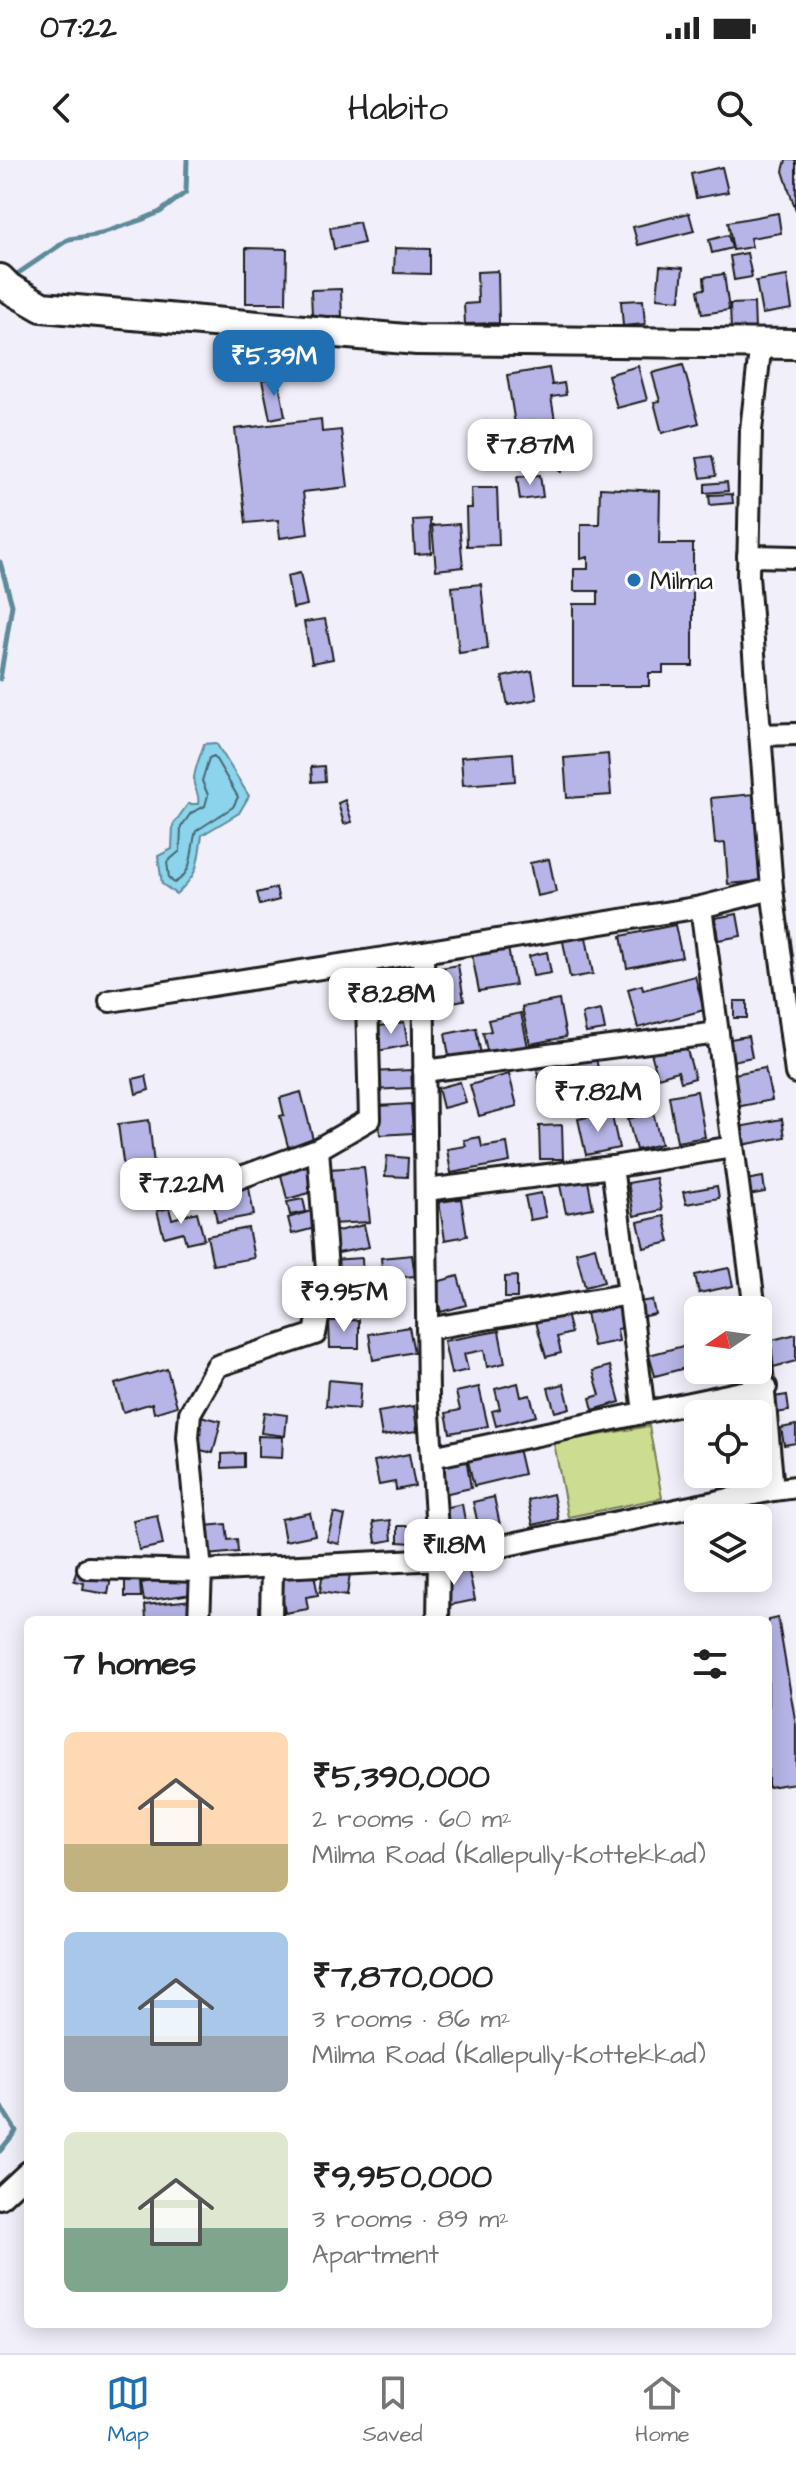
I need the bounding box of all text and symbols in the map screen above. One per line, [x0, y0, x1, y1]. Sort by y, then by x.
text: 07:22 [40, 7, 117, 49]
text: Habito [348, 83, 448, 134]
icon: back [40, 86, 84, 130]
icon: search [712, 86, 756, 130]
pin: ₹5.39M [209, 330, 339, 398]
text: ₹5.39M [231, 338, 317, 374]
pin: ₹7.87M [465, 419, 595, 487]
text: ₹7.87M [486, 427, 574, 463]
place label: Milma [650, 563, 713, 599]
marker: Milma [625, 571, 643, 589]
pin: ₹8.28M [326, 968, 456, 1036]
text: ₹8.28M [347, 976, 435, 1012]
pin: ₹7.82M [533, 1066, 663, 1134]
text: ₹7.82M [554, 1074, 642, 1110]
pin: ₹7.22M [116, 1158, 246, 1226]
text: ₹7.22M [138, 1166, 224, 1202]
pin: ₹9.95M [279, 1266, 409, 1334]
text: ₹9.95M [300, 1274, 388, 1310]
north arrow [684, 1296, 772, 1384]
map controls [684, 1296, 772, 1592]
button: locate [684, 1400, 772, 1488]
button: layers [684, 1504, 772, 1592]
pin: ₹11.8M [389, 1519, 519, 1587]
text: ₹11.8M [422, 1527, 486, 1563]
text: 7 homes [64, 1640, 196, 1688]
icon: filters [688, 1642, 732, 1686]
text: ₹5,390,000 [312, 1753, 490, 1801]
icon: home [128, 1764, 224, 1860]
text: 2 rooms · 60 m² [312, 1801, 512, 1837]
text: Milma Road (Kallepully-Kottekkad) [312, 1837, 706, 1873]
text: ₹7,870,000 [312, 1953, 493, 2001]
icon: home [128, 1964, 224, 2060]
text: 3 rooms · 86 m² [312, 2001, 511, 2037]
text: Milma Road (Kallepully-Kottekkad) [312, 2037, 706, 2073]
text: ₹9,950,000 [312, 2153, 492, 2201]
icon: home [128, 2164, 224, 2260]
text: 3 rooms · 89 m² [312, 2201, 509, 2237]
text: Apartment [312, 2237, 439, 2273]
tab: Map [106, 2371, 150, 2450]
tab: Saved [363, 2371, 423, 2450]
tab: Home [635, 2371, 690, 2450]

